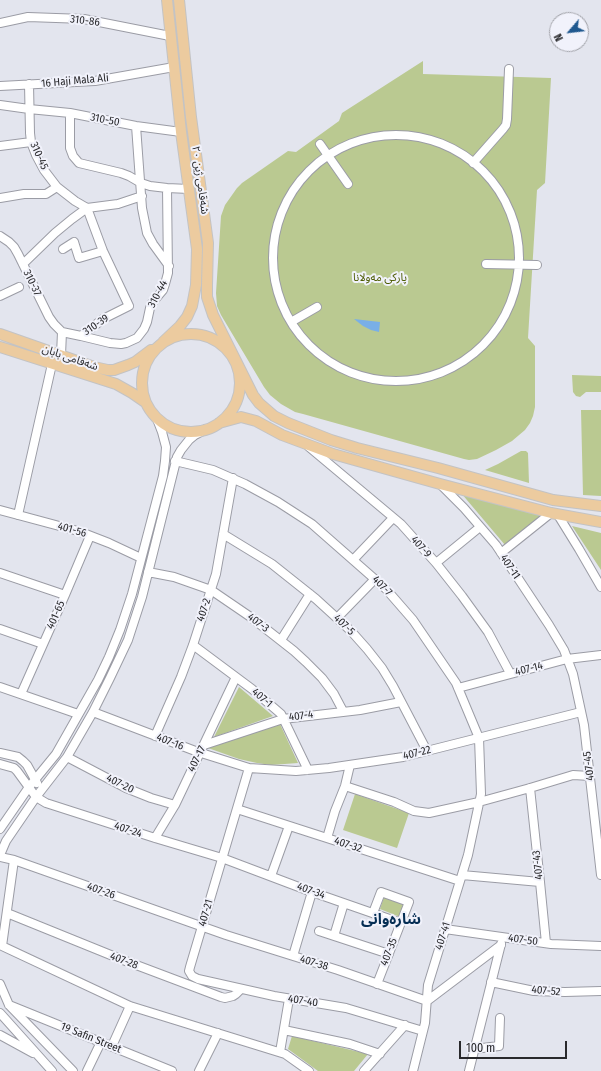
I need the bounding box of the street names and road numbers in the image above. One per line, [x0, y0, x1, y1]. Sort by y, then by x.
street label: 310-86 [69, 13, 101, 29]
street label: 16 Haji Mala Ali [41, 71, 109, 91]
street label: 310-50 [89, 111, 121, 129]
street label: 310-45 [27, 140, 51, 172]
street label: شەقامی ژین ٢٠ [189, 145, 211, 215]
street label: 310-37 [20, 268, 44, 298]
street label: 310-44 [145, 278, 171, 310]
street label: 310-39 [81, 312, 111, 338]
street label: شەقامی بابان [40, 342, 100, 374]
street label: 401-56 [56, 520, 88, 540]
street label: 407-9 [408, 533, 434, 561]
street label: 407-11 [497, 552, 523, 582]
street label: 407-7 [369, 573, 395, 599]
street label: 407-2 [194, 597, 214, 623]
street label: 401-65 [44, 599, 68, 631]
street label: 407-3 [245, 611, 271, 635]
street label: 407-5 [331, 612, 357, 638]
street label: 407-14 [514, 659, 544, 679]
street label: 407-1 [249, 686, 275, 710]
street label: 407-4 [288, 708, 314, 724]
street label: 407-16 [154, 731, 186, 753]
street label: 407-22 [402, 743, 432, 763]
street label: 407-17 [185, 744, 209, 774]
street label: 407-45 [581, 751, 597, 781]
street label: 407-20 [104, 772, 136, 796]
street label: 407-24 [112, 819, 144, 841]
street label: 407-32 [332, 834, 364, 856]
street label: 407-43 [530, 850, 546, 880]
street label: 407-26 [85, 880, 117, 902]
street label: 407-34 [295, 880, 327, 902]
street label: 407-21 [196, 898, 216, 928]
street label: 407-41 [433, 921, 453, 951]
street label: 407-50 [507, 931, 539, 949]
street label: 407-35 [378, 936, 400, 968]
street label: 407-28 [108, 950, 140, 972]
street label: 407-38 [298, 952, 330, 974]
street label: 407-52 [531, 983, 561, 999]
street label: 407-40 [287, 992, 319, 1010]
street label: 19 Safin Street [59, 1020, 123, 1056]

